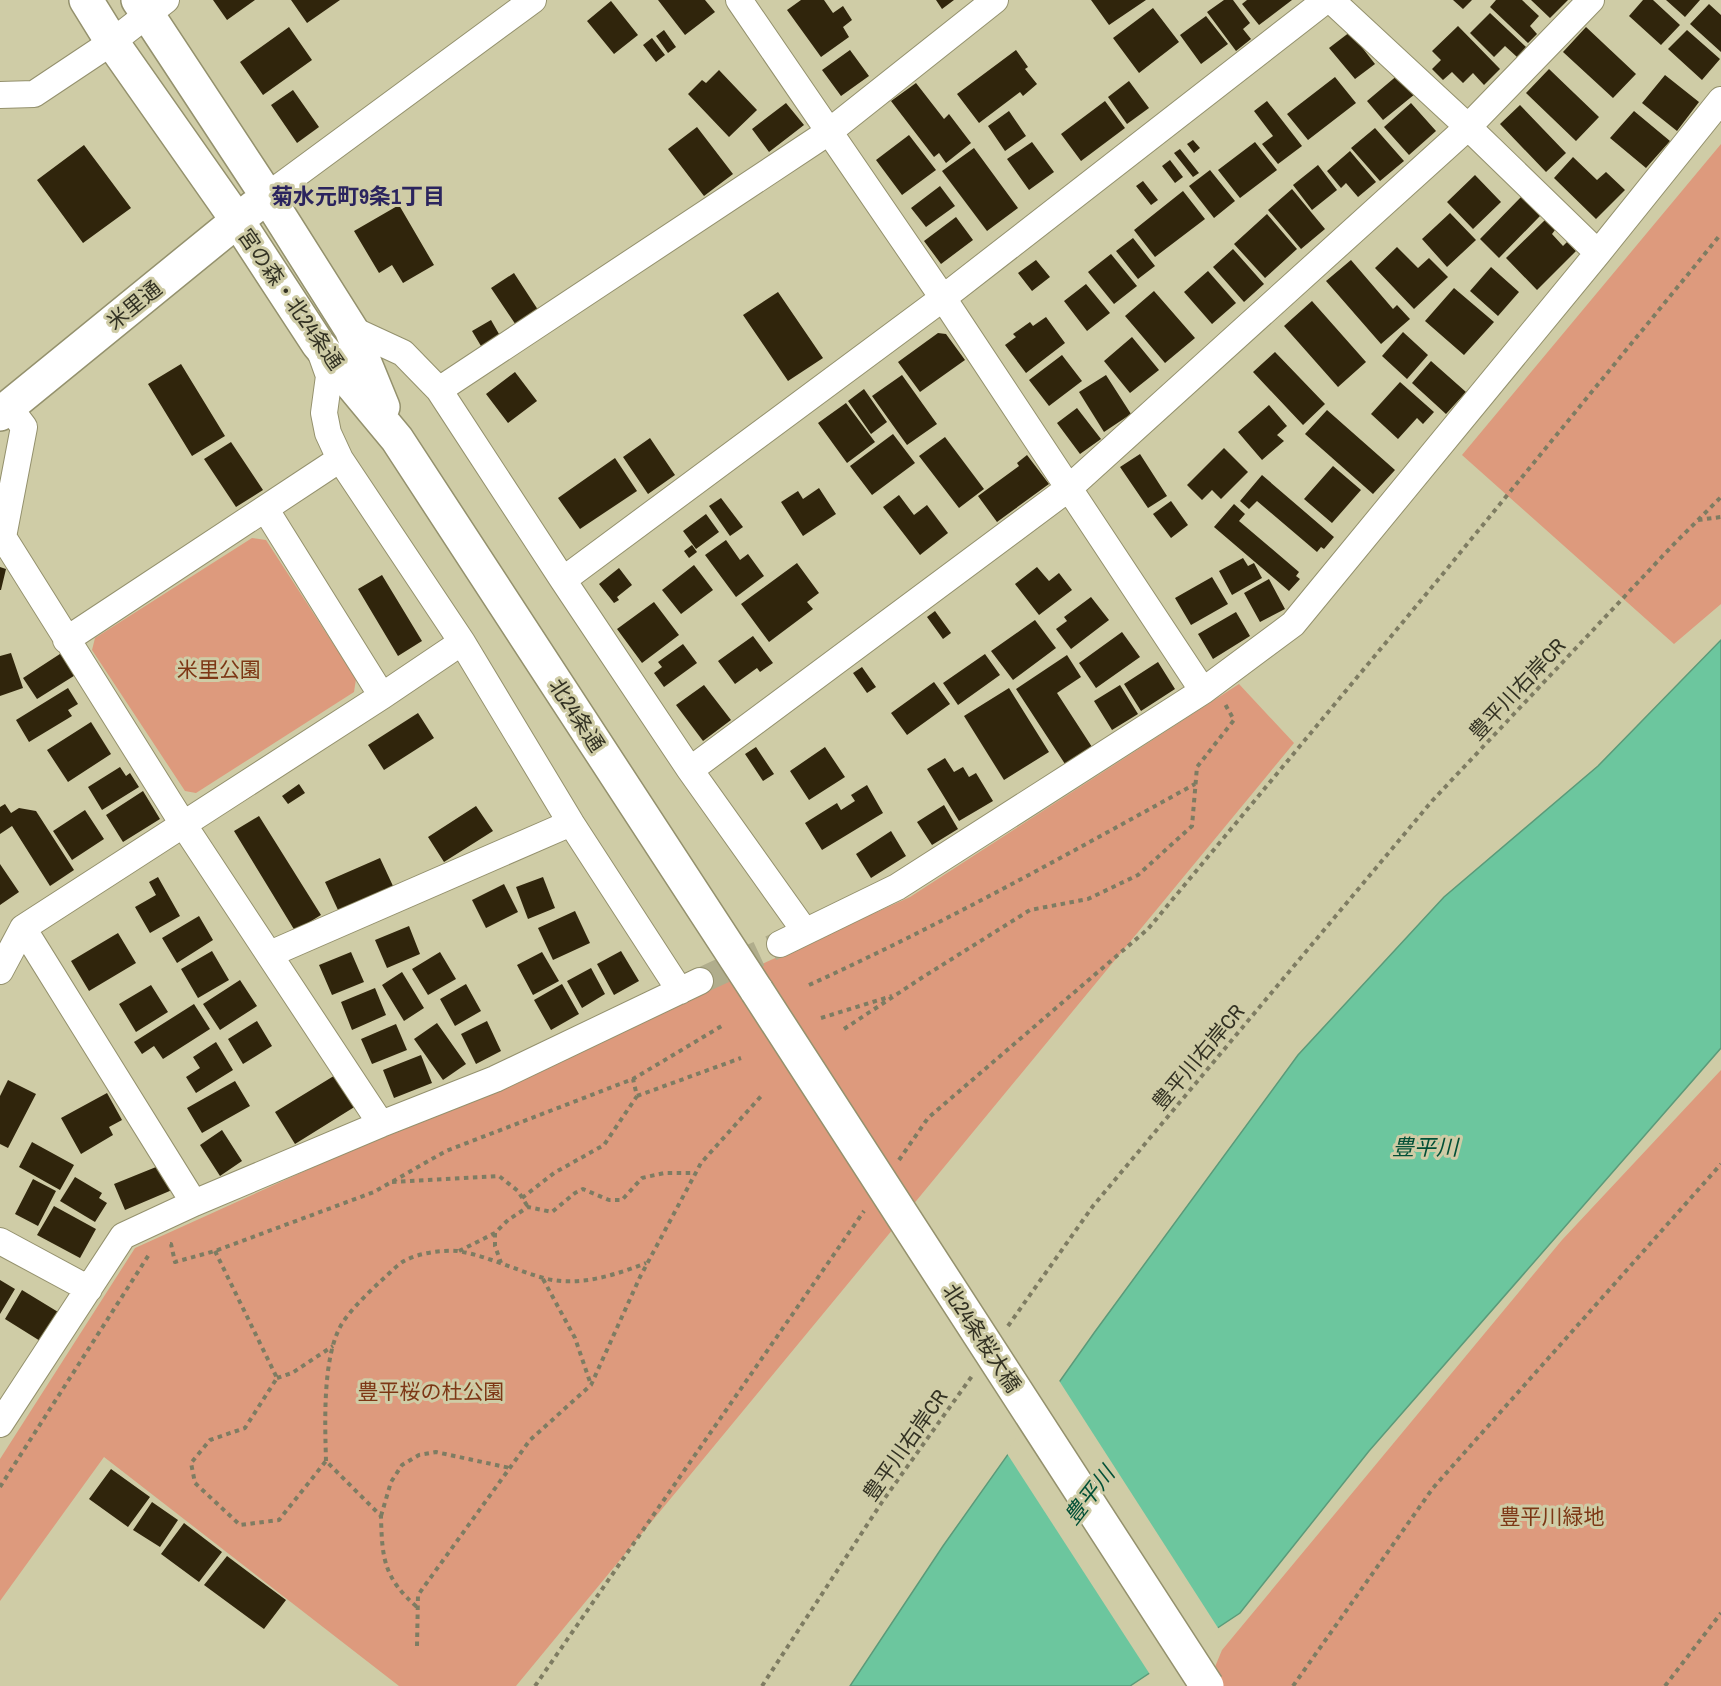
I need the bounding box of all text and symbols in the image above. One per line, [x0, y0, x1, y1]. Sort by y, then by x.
district label: 菊水元町9条1丁目 [271, 181, 445, 211]
street label: 宮の森・北24条通 [231, 223, 351, 375]
street label: 米里通 [100, 274, 168, 336]
street label: 豊平川右岸CR [1462, 632, 1572, 746]
park label: 米里公園 [177, 655, 261, 684]
street label: 北24条通 [542, 673, 612, 757]
street label: 豊平川右岸CR [1145, 998, 1251, 1116]
water label: 豊平川 [1392, 1132, 1460, 1162]
street label: 北24条桜大橋 [936, 1278, 1028, 1398]
park label: 豊平桜の杜公園 [358, 1377, 505, 1406]
street label: 豊平川右岸CR [856, 1383, 954, 1507]
water label: 豊平川 [1057, 1458, 1122, 1530]
park label: 豊平川緑地 [1500, 1502, 1605, 1531]

